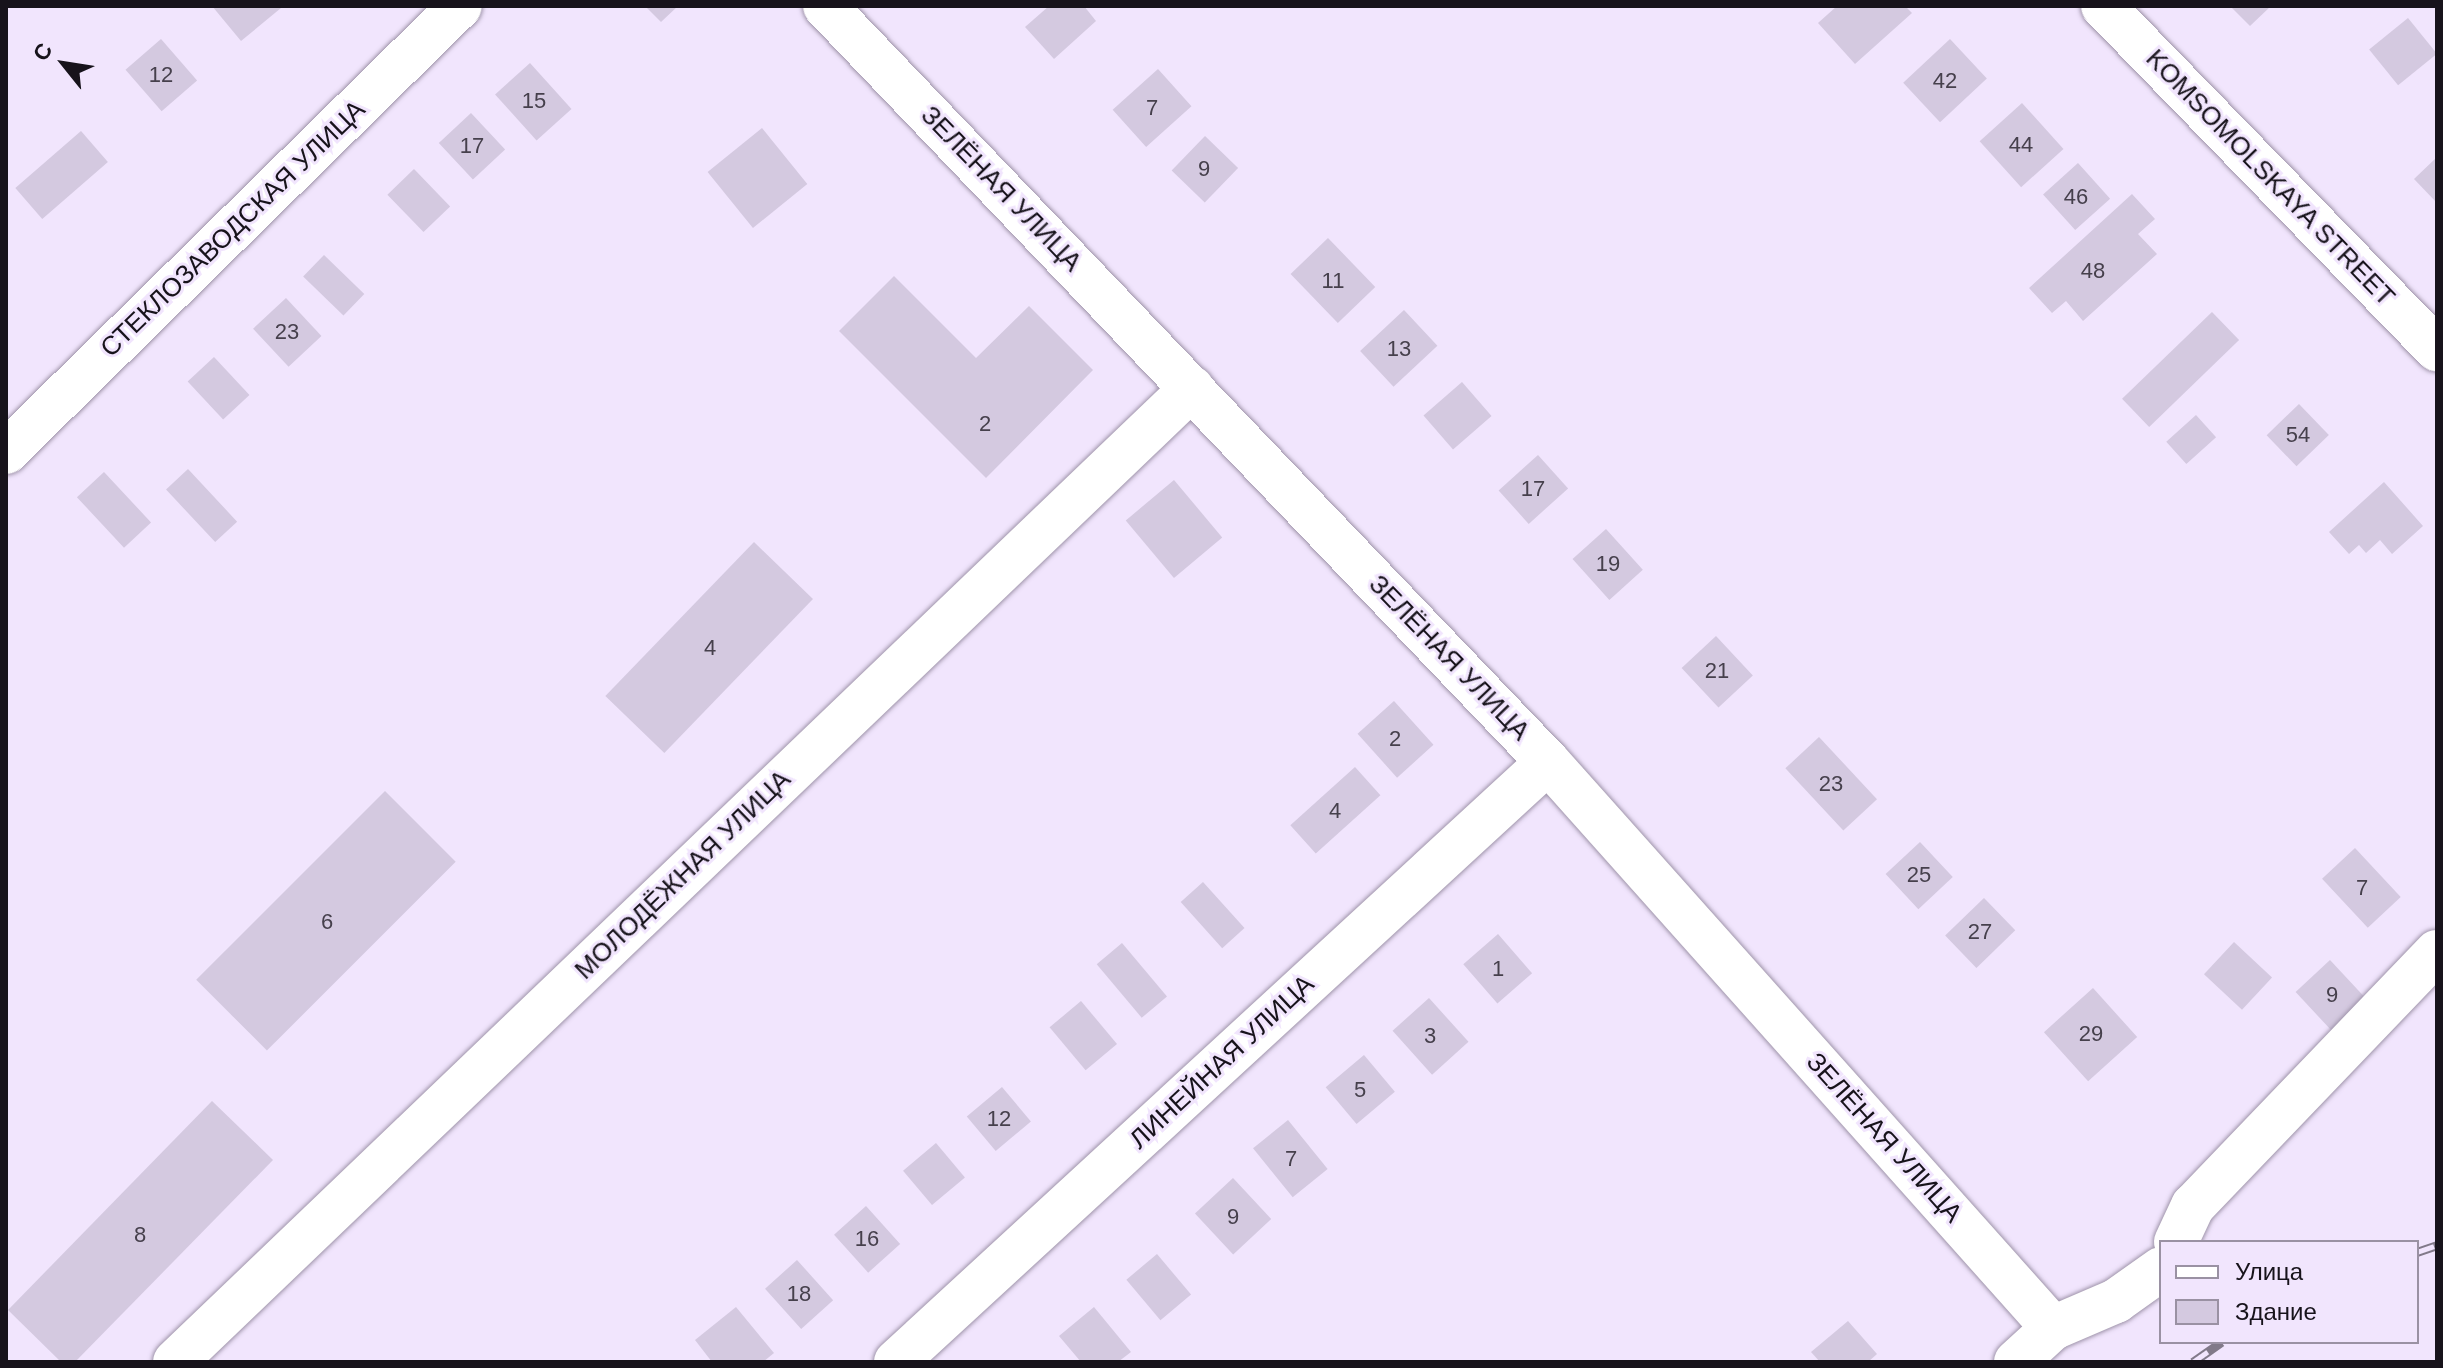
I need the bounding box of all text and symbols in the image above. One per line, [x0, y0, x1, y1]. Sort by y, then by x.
north arrow [24, 24, 104, 104]
text: С [28, 39, 58, 65]
street label: KOMSOMOLSKAYA STREET [2139, 43, 2401, 313]
house number: 12 [149, 62, 173, 88]
house number: 42 [1933, 68, 1957, 94]
house number: 15 [522, 88, 546, 114]
street label: СТЕКЛОЗАВОДСКАЯ УЛИЦА [94, 94, 372, 364]
house number: 7 [1146, 95, 1158, 121]
street label: ЗЕЛЁНАЯ УЛИЦА [914, 100, 1088, 278]
house number: 44 [2009, 132, 2033, 158]
house number: 17 [460, 133, 484, 159]
house number: 9 [1198, 156, 1210, 182]
house number: 46 [2064, 184, 2088, 210]
house number: 48 [2081, 258, 2105, 284]
house number: 11 [1322, 268, 1344, 294]
house number: 23 [275, 319, 299, 345]
house number: 13 [1387, 336, 1411, 362]
house number: 2 [979, 411, 991, 437]
house number: 54 [2286, 422, 2310, 448]
house number: 17 [1521, 476, 1545, 502]
house number: 19 [1596, 551, 1620, 577]
street label: ЗЕЛЁНАЯ УЛИЦА [1362, 569, 1536, 747]
house number: 4 [704, 635, 716, 661]
house number: 21 [1705, 658, 1729, 684]
house number: 2 [1389, 726, 1401, 752]
street label: МОЛОДЁЖНАЯ УЛИЦА [569, 764, 797, 986]
house number: 23 [1819, 771, 1843, 797]
house number: 4 [1329, 798, 1341, 824]
house number: 25 [1907, 862, 1931, 888]
house number: 7 [2356, 875, 2368, 901]
house number: 6 [321, 909, 333, 935]
house number: 27 [1968, 919, 1992, 945]
house number: 1 [1492, 956, 1504, 982]
street label: ЛИНЕЙНАЯ УЛИЦА [1123, 969, 1321, 1155]
house number: 9 [2326, 982, 2338, 1008]
house number: 29 [2079, 1021, 2103, 1047]
house number: 3 [1424, 1023, 1436, 1049]
street label: ЗЕЛЁНАЯ УЛИЦА [1800, 1047, 1968, 1229]
house number: 5 [1354, 1077, 1366, 1103]
house number: 12 [987, 1106, 1011, 1132]
house number: 7 [1285, 1146, 1297, 1172]
house number: 9 [1227, 1204, 1239, 1230]
house number: 8 [134, 1222, 146, 1248]
house number: 16 [855, 1226, 879, 1252]
legend [2159, 1240, 2419, 1344]
text: Улица [2235, 1258, 2303, 1285]
house number: 18 [787, 1281, 811, 1307]
text: Здание [2235, 1298, 2317, 1325]

